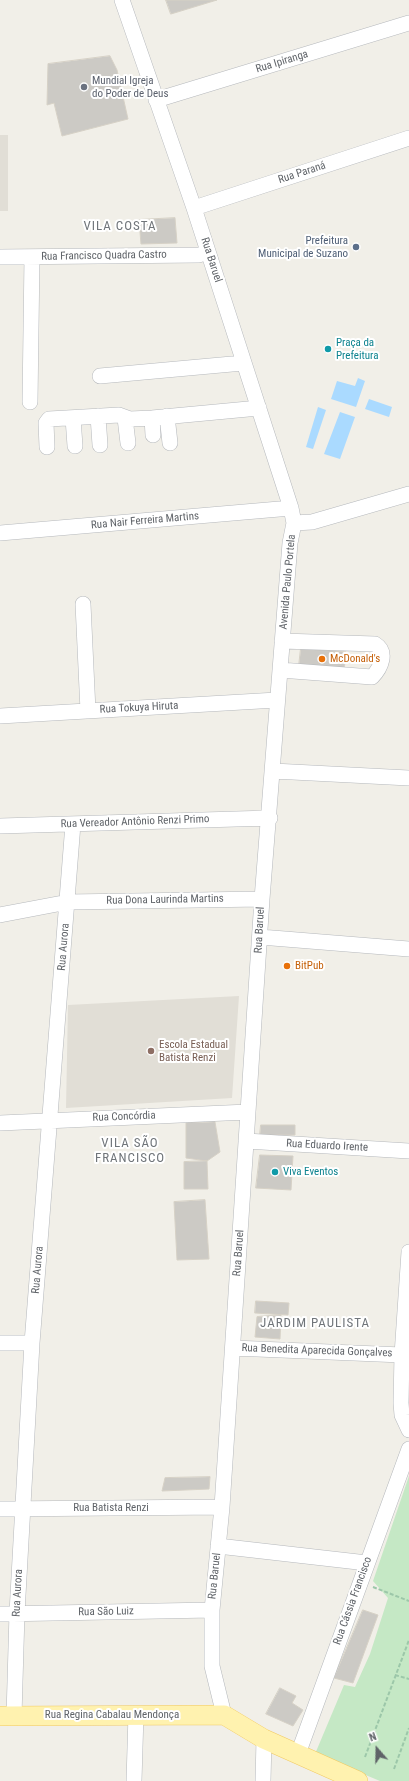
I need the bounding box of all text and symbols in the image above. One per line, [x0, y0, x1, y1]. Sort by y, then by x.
street label: Rua Ipiranga [254, 48, 310, 76]
place label: Mundial Igreja do Poder de Deus [92, 74, 168, 100]
marker: Mundial Igreja do Poder de Deus [79, 82, 89, 92]
street label: Rua Paraná [277, 159, 327, 187]
district label: VILA COSTA [83, 219, 157, 235]
place label: Prefeitura Municipal de Suzano [258, 234, 348, 260]
street label: Rua Baruel [198, 236, 224, 284]
marker: Prefeitura Municipal de Suzano [351, 242, 361, 252]
street label: Rua Francisco Quadra Castro [41, 248, 167, 264]
place label: Praça da Prefeitura [336, 336, 379, 362]
marker: Praça da Prefeitura [323, 344, 333, 354]
street label: Rua Nair Ferreira Martins [90, 510, 200, 532]
street label: Avenida Paulo Portela [277, 534, 299, 630]
place label: McDonald's [330, 652, 380, 666]
marker: McDonald's [317, 654, 327, 664]
street label: Rua Tokuya Hiruta [99, 699, 179, 717]
street label: Rua Vereador Antônio Renzi Primo [60, 813, 210, 831]
street label: Rua Dona Laurinda Martins [106, 892, 224, 908]
street label: Rua Baruel [252, 906, 268, 954]
street label: Rua Aurora [55, 923, 73, 971]
place label: BitPub [295, 959, 324, 973]
marker: BitPub [282, 961, 292, 971]
place label: Escola Estadual Batista Renzi [159, 1038, 228, 1064]
marker: Escola Estadual Batista Renzi [146, 1046, 156, 1056]
street label: Rua Concórdia [92, 1109, 156, 1125]
district label: VILA SÃO FRANCISCO [95, 1136, 165, 1167]
street label: Rua Eduardo Irente [286, 1137, 368, 1155]
place label: Viva Eventos [283, 1165, 338, 1179]
marker: Viva Eventos [270, 1167, 280, 1177]
street label: Rua Baruel [231, 1229, 247, 1277]
street label: Rua Aurora [29, 1246, 47, 1294]
district label: JARDIM PAULISTA [260, 1316, 370, 1332]
street label: Rua Benedita Aparecida Gonçalves [241, 1342, 393, 1360]
street label: Rua Batista Renzi [73, 1501, 149, 1515]
street label: Rua Baruel [206, 1552, 224, 1600]
street label: Rua Cássia Francisco [331, 1555, 375, 1647]
street label: Rua Aurora [10, 1569, 26, 1617]
street label: Rua São Luiz [78, 1605, 134, 1619]
street label: Rua Regina Cabalau Mendonça [45, 1708, 179, 1722]
north arrow [357, 1729, 397, 1769]
text: N [367, 1730, 378, 1745]

